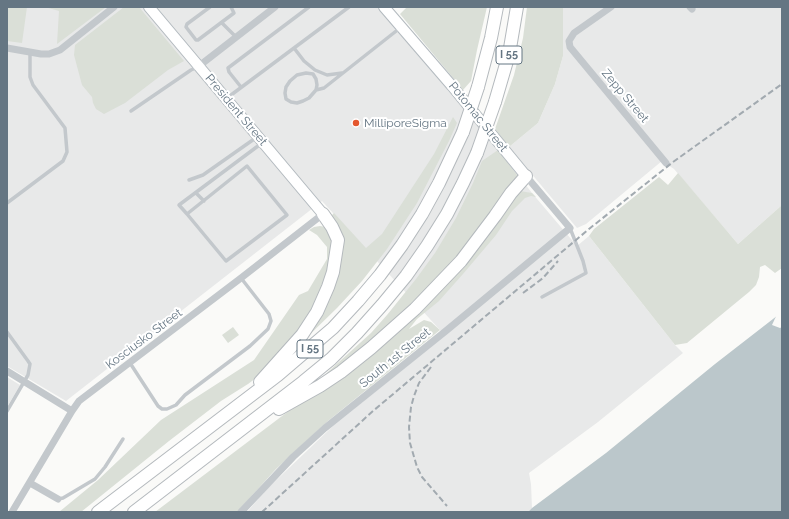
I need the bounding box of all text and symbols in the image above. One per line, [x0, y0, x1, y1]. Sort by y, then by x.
road number: I 55 [496, 46, 522, 64]
street label: Zepp Street [598, 66, 652, 126]
street label: President Street [202, 71, 270, 149]
street label: Potomac Street [445, 79, 511, 155]
place label: MilliporeSigma [364, 116, 447, 130]
marker: MilliporeSigma [351, 118, 361, 128]
street label: Kosciusko Street [103, 306, 185, 372]
street label: South 1st Street [357, 325, 433, 391]
road number: I 55 [297, 340, 323, 358]

